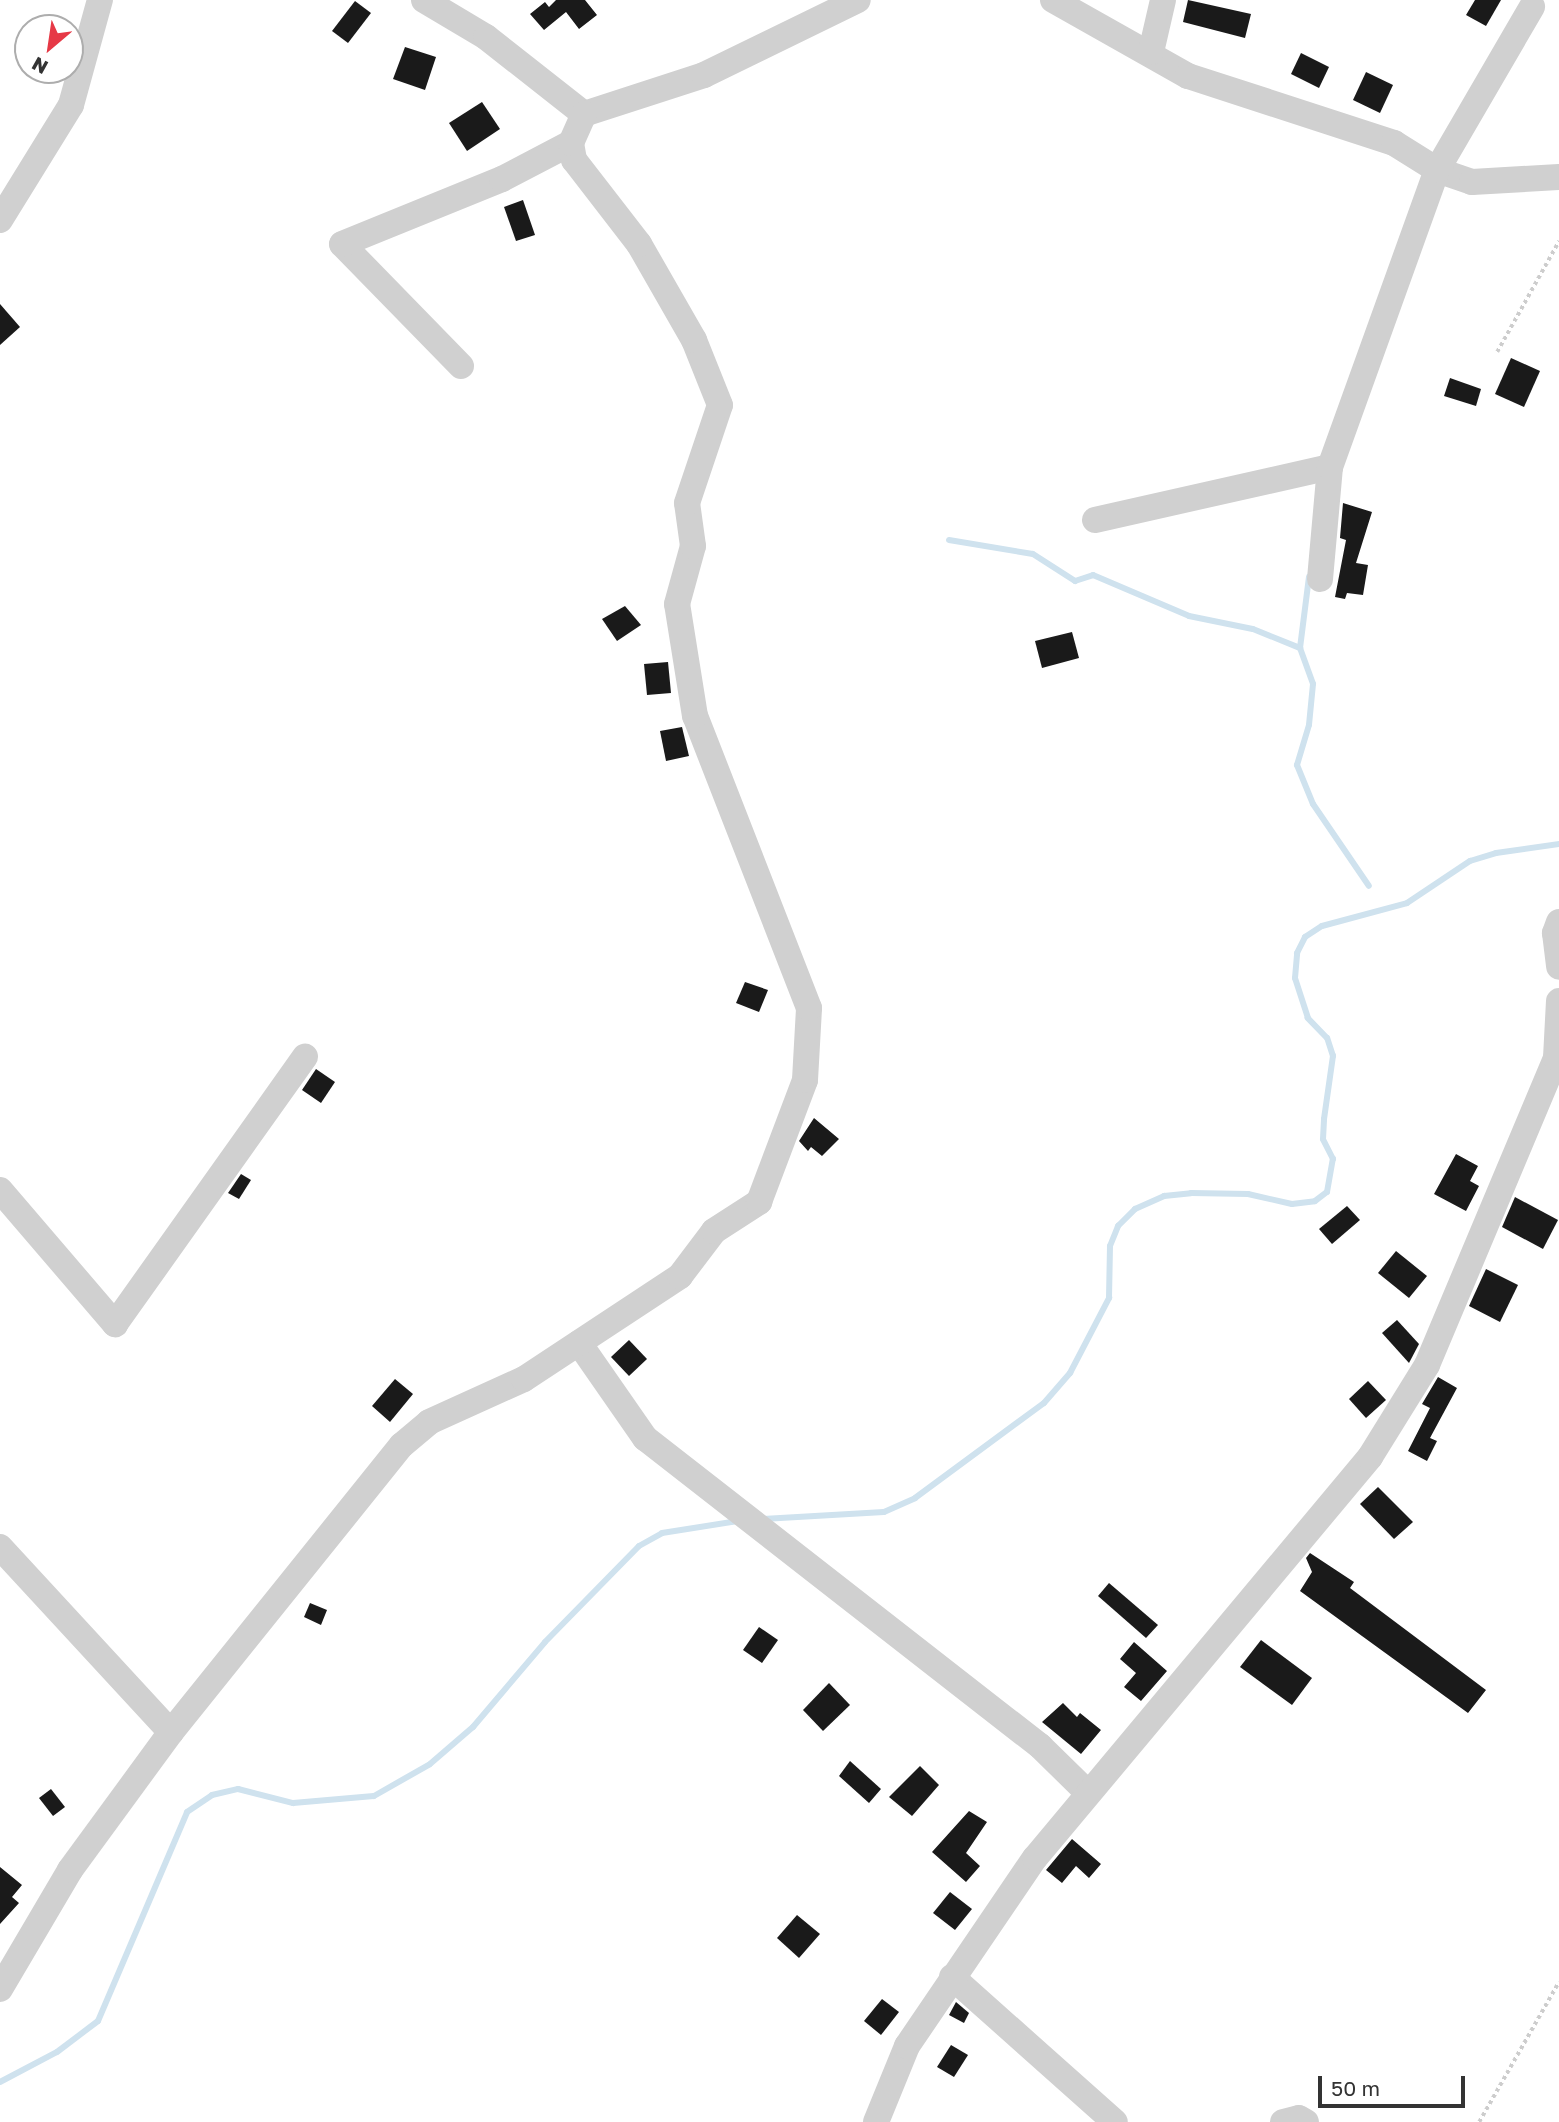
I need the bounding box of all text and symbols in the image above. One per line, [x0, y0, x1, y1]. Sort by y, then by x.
north arrow [14, 14, 84, 84]
text: N [28, 52, 51, 80]
scale bar [1321, 2062, 1468, 2106]
text: 50 m [1331, 2075, 1380, 2101]

